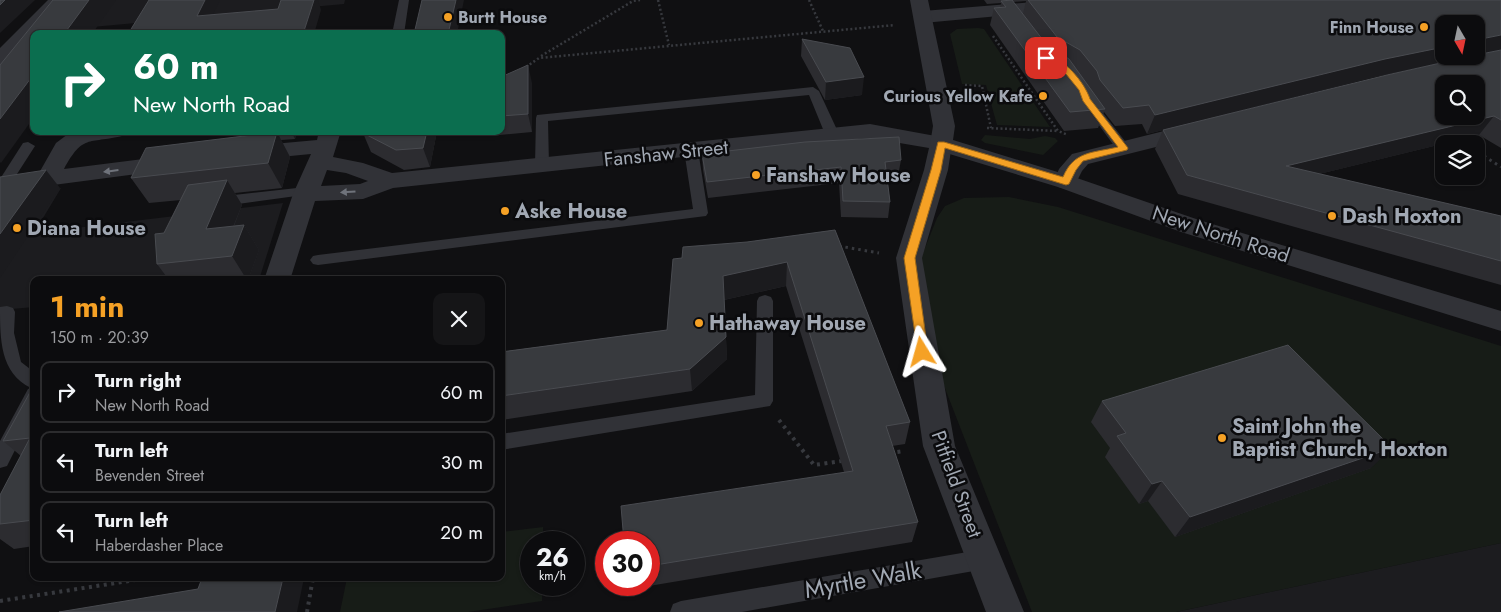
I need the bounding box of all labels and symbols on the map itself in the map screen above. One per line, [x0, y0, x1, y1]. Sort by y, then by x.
place label: Burtt House [458, 6, 547, 29]
marker: Burtt House [442, 11, 454, 23]
north arrow [1435, 15, 1485, 65]
place label: Finn House [1330, 16, 1414, 39]
marker: Finn House [1418, 21, 1430, 33]
pin [1025, 37, 1067, 79]
place label: Curious Yellow Kafe [883, 85, 1033, 108]
marker: Curious Yellow Kafe [1037, 90, 1049, 102]
street label: Fanshaw Street [602, 133, 730, 174]
place label: Fanshaw House [766, 161, 911, 190]
one-way arrow [103, 167, 119, 175]
marker: Fanshaw House [750, 169, 762, 181]
one-way arrow [339, 188, 355, 196]
place label: Aske House [514, 197, 627, 226]
street label: New North Road [1148, 199, 1293, 270]
place label: Dash Hoxton [1342, 202, 1461, 231]
marker: Aske House [499, 205, 511, 217]
marker: Dash Hoxton [1326, 210, 1338, 222]
place label: Diana House [27, 214, 146, 243]
marker: Diana House [11, 222, 23, 234]
place label: Hathaway House [709, 309, 866, 338]
marker: Hathaway House [693, 317, 705, 329]
position arrow [895, 325, 947, 377]
place label: Saint John the Baptist Church, Hoxton [1232, 412, 1448, 464]
street label: Pitfield Street [924, 427, 989, 542]
marker: Saint John the Baptist Church, Hoxton [1216, 432, 1228, 444]
speed limit sign: 30 [595, 531, 660, 596]
street label: Myrtle Walk [802, 552, 925, 607]

